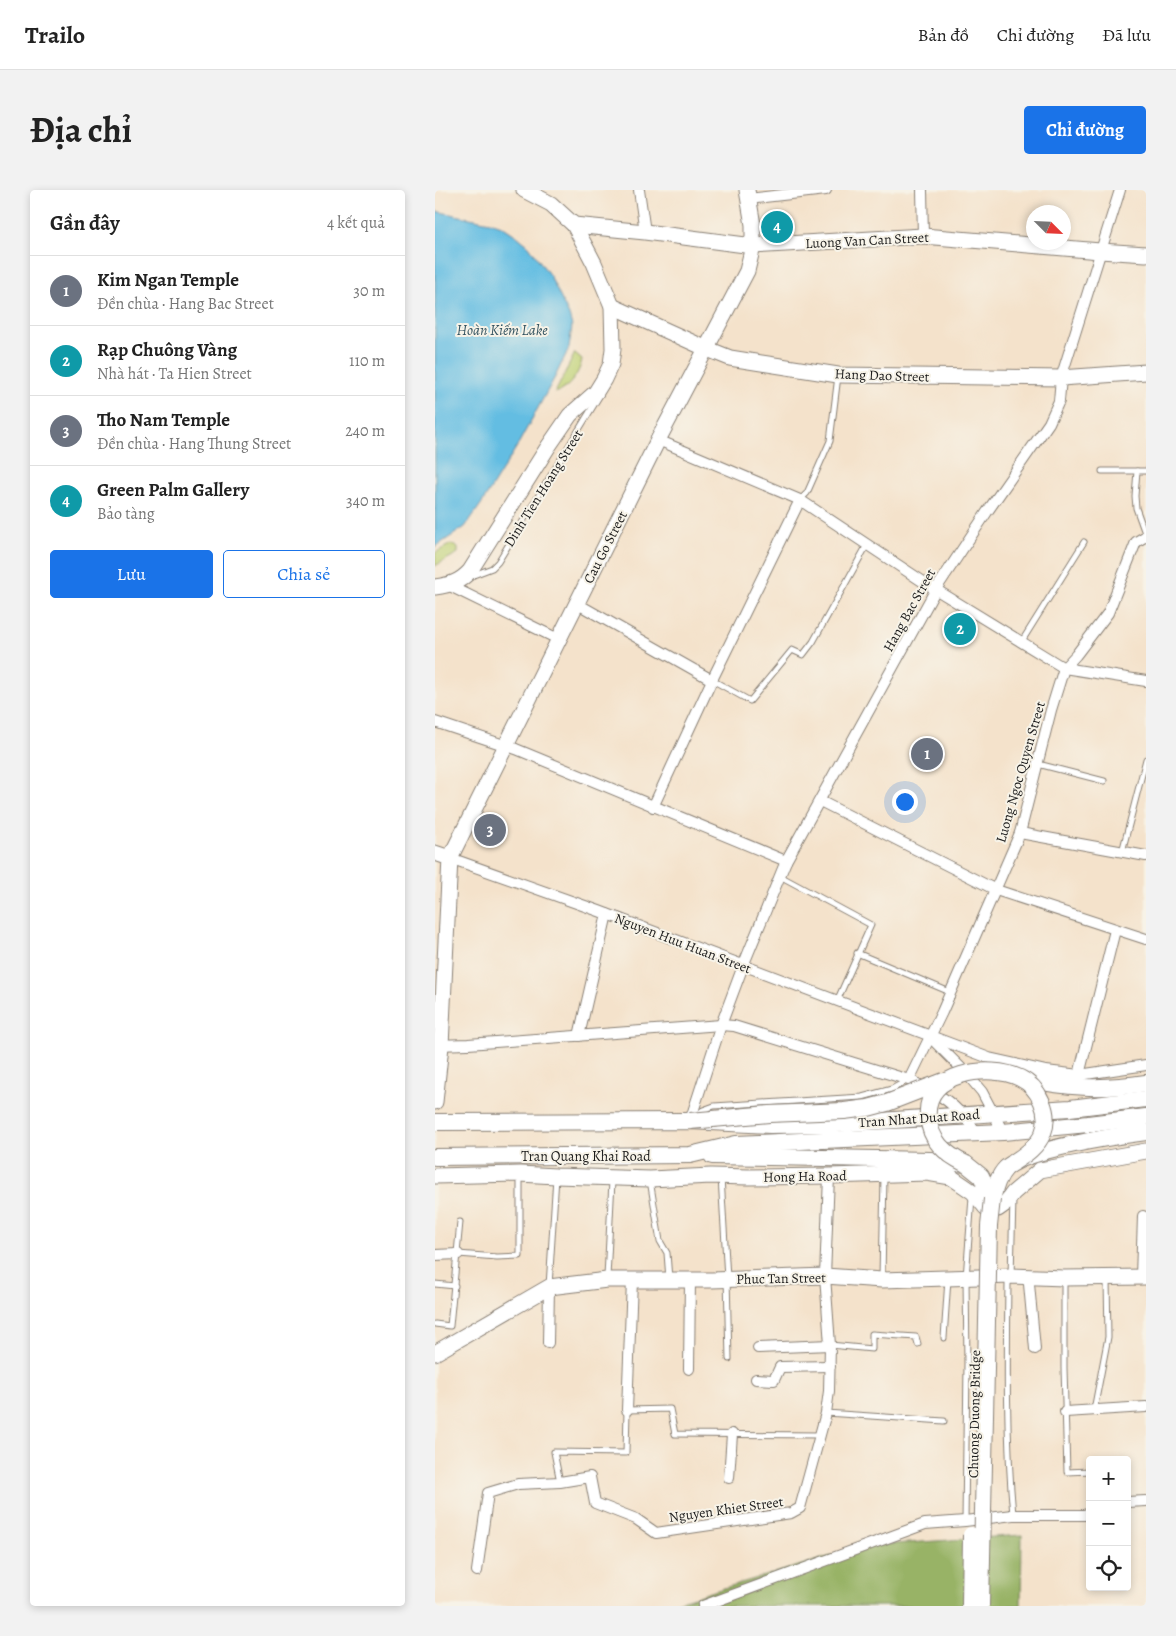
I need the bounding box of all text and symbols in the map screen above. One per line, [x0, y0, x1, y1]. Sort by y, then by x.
text: Trailo [25, 19, 85, 51]
text: Bản đồ [918, 23, 969, 47]
text: Chỉ đường [997, 23, 1074, 47]
text: Đã lưu [1102, 23, 1151, 47]
text: Địa chỉ [30, 106, 132, 154]
button: Chỉ đường [1024, 106, 1146, 154]
north arrow [1026, 205, 1071, 250]
pin: 4 [761, 208, 793, 246]
text: Gần đây [50, 209, 120, 237]
text: 4 kết quả [327, 212, 385, 234]
street label: Luong Van Can Street [805, 228, 930, 253]
text: Kim Ngan Temple [97, 267, 239, 293]
text: 1 [63, 280, 69, 302]
text: 30 m [353, 280, 385, 302]
text: Đền chùa · Hang Bac Street [97, 293, 274, 315]
water label: Hoàn Kiếm Lake [456, 320, 548, 340]
text: Rạp Chuông Vàng [97, 337, 237, 363]
text: 2 [62, 350, 70, 372]
text: 110 m [349, 350, 385, 372]
text: Nhà hát · Ta Hien Street [97, 363, 252, 385]
street label: Hang Dao Street [834, 364, 930, 387]
text: Tho Nam Temple [97, 407, 230, 433]
text: 3 [63, 420, 69, 442]
text: 240 m [345, 420, 385, 442]
street label: Dinh Tien Hoang Street [500, 426, 588, 551]
text: Đền chùa · Hang Thung Street [97, 433, 291, 455]
text: Green Palm Gallery [97, 477, 249, 503]
text: 4 [62, 490, 70, 512]
text: 340 m [346, 490, 385, 512]
text: Bảo tàng [97, 503, 155, 525]
street label: Cau Go Street [579, 507, 632, 587]
button: Lưu [50, 550, 213, 598]
button: Chia sẻ [223, 550, 385, 598]
street label: Hang Bac Street [879, 565, 940, 655]
pin: 2 [944, 610, 976, 648]
street label: Luong Ngoc Quyen Street [991, 699, 1050, 845]
pin: 1 [911, 735, 943, 773]
your location [892, 789, 918, 815]
pin: 3 [474, 811, 506, 849]
street label: Nguyen Huu Huan Street [612, 909, 754, 978]
street label: Tran Nhat Duat Road [858, 1105, 981, 1132]
street label: Tran Quang Khai Road [521, 1147, 651, 1166]
street label: Hong Ha Road [763, 1166, 847, 1187]
street label: Phuc Tan Street [736, 1268, 826, 1289]
street label: Chuong Duong Bridge [964, 1350, 985, 1478]
map controls [1086, 1456, 1131, 1591]
button: + [1086, 1456, 1131, 1501]
street label: Nguyen Khiet Street [668, 1492, 785, 1527]
button: − [1086, 1501, 1131, 1546]
button: locate [1086, 1546, 1131, 1591]

